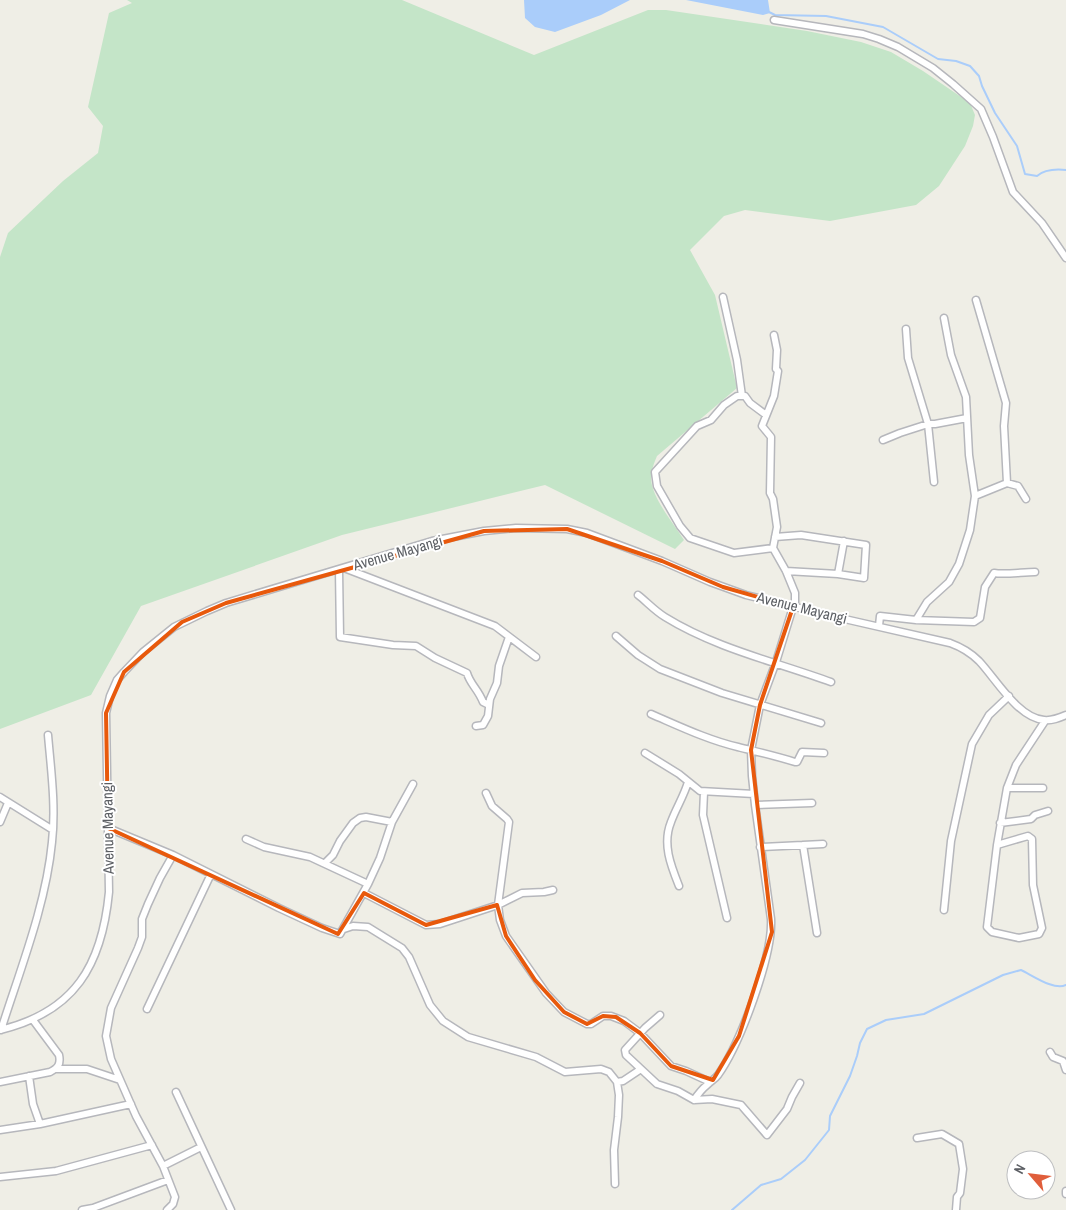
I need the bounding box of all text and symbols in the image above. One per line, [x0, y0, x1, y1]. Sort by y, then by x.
street label: Avenue Mayangi [350, 530, 445, 576]
street label: Avenue Mayangi [754, 586, 849, 629]
street label: Avenue Mayangi [96, 782, 119, 875]
north arrow [1006, 1150, 1056, 1200]
text: N [1010, 1161, 1029, 1177]

